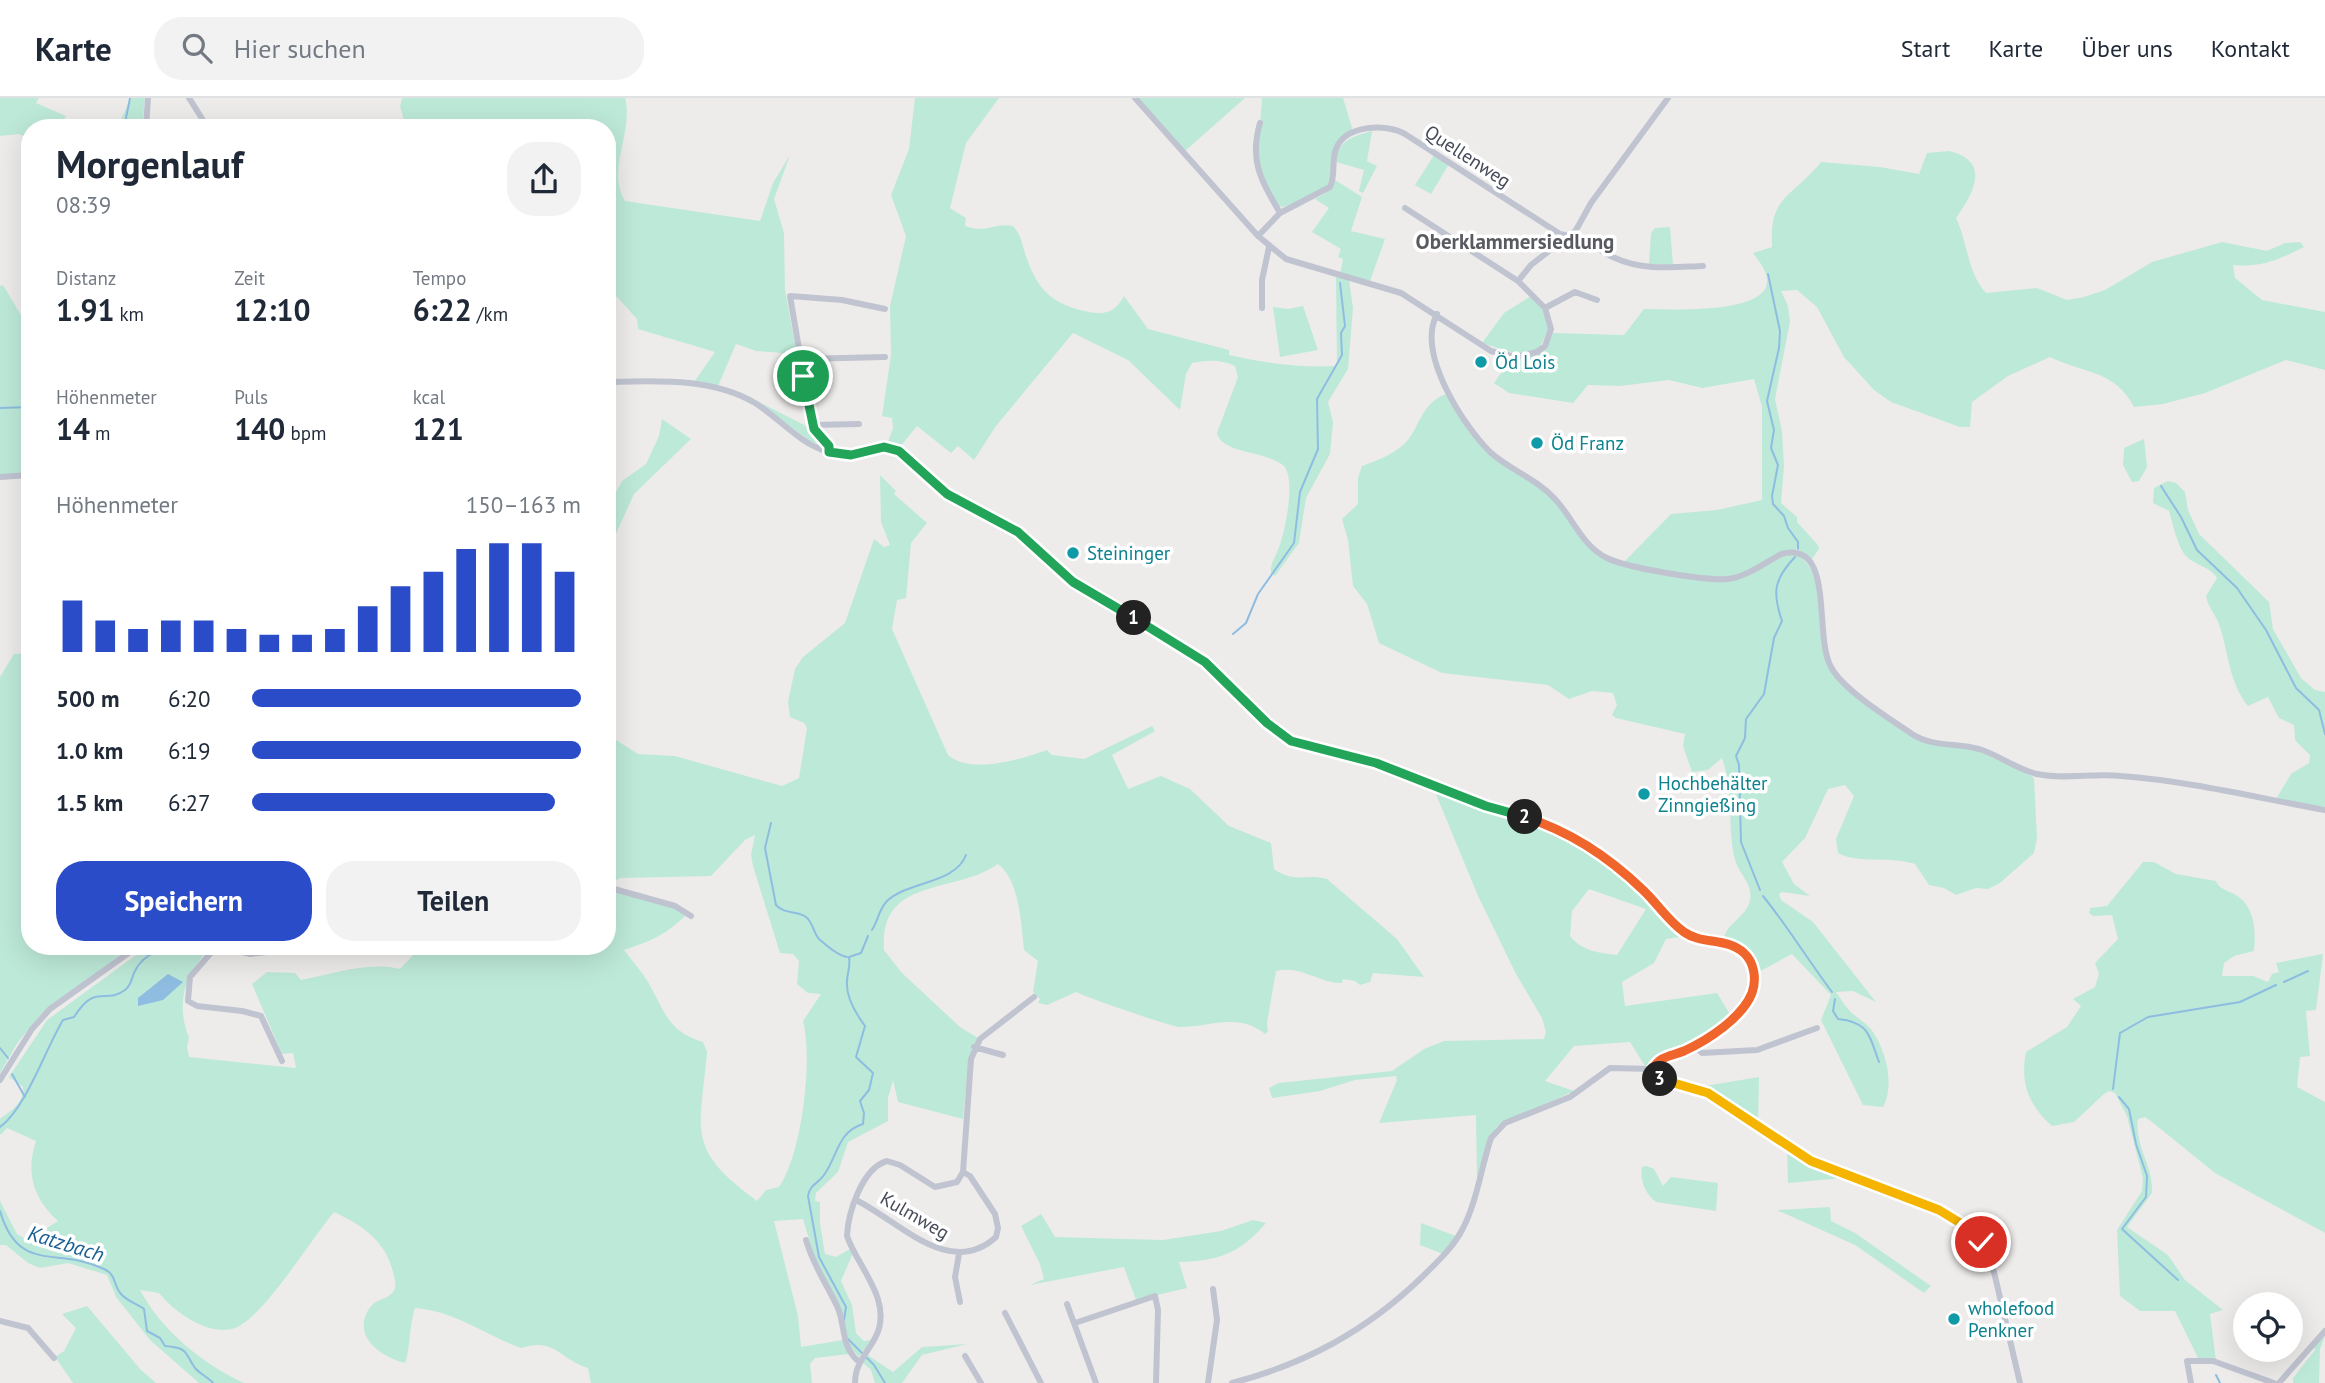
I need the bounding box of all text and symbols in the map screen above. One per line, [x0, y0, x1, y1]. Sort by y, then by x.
search box [154, 17, 644, 80]
text: Karte [35, 27, 112, 70]
icon: search [178, 29, 216, 67]
text: Hier suchen [234, 32, 366, 65]
text: Start [1901, 33, 1950, 64]
text: Karte [1988, 33, 2043, 64]
text: Über uns [2081, 33, 2173, 64]
text: Kontakt [2211, 33, 2290, 64]
street label: Quellenweg [1421, 119, 1515, 193]
text: Morgenlauf [56, 139, 243, 188]
button: share [507, 142, 581, 216]
text: 08:39 [56, 190, 111, 219]
district label: Oberklammersiedlung [1416, 228, 1614, 255]
text: Distanz [56, 266, 116, 290]
text: Zeit [234, 266, 265, 290]
text: Tempo [413, 266, 466, 290]
text: 1.91 [56, 290, 114, 329]
text: 12:10 [234, 290, 310, 329]
text: 6:22 [413, 290, 472, 329]
text: km [114, 302, 144, 326]
text: /km [472, 302, 508, 326]
pin [773, 346, 833, 406]
place label: Öd Lois [1495, 350, 1555, 374]
marker: Öd Lois [1473, 354, 1489, 370]
icon: arrive [784, 357, 822, 395]
text: Höhenmeter [56, 385, 157, 409]
text: Puls [234, 385, 268, 409]
text: kcal [413, 385, 445, 409]
text: 14 [56, 409, 90, 448]
text: 140 [234, 409, 285, 448]
text: 121 [413, 409, 464, 448]
text: m [90, 421, 111, 445]
text: bpm [285, 421, 326, 445]
place label: Öd Franz [1551, 431, 1624, 455]
marker: Öd Franz [1529, 435, 1545, 451]
text: Höhenmeter [56, 490, 178, 519]
text: 150–163 m [466, 490, 581, 519]
place label: Steininger [1087, 541, 1171, 565]
marker: Steininger [1065, 545, 1081, 561]
pin: 1 [1116, 601, 1152, 636]
text: 1 [1128, 605, 1139, 629]
text: 500 m [56, 684, 119, 713]
text: 6:20 [168, 684, 211, 713]
text: 1.0 km [56, 736, 123, 765]
text: 6:19 [168, 736, 211, 765]
place label: Hochbehälter Zinngießing [1658, 771, 1768, 817]
marker: Hochbehälter Zinngießing [1636, 786, 1652, 802]
text: 1.5 km [56, 788, 123, 817]
text: 6:27 [168, 788, 211, 817]
pin: 2 [1508, 800, 1542, 834]
text: 2 [1519, 804, 1530, 828]
button: Speichern [56, 861, 312, 941]
button: Teilen [326, 861, 581, 941]
pin: 3 [1642, 1062, 1678, 1096]
text: 3 [1654, 1066, 1665, 1090]
street label: Kulmweg [876, 1186, 954, 1244]
pin [1951, 1212, 2011, 1272]
water label: Katzbach [25, 1219, 108, 1268]
icon: check [1962, 1223, 2000, 1261]
map controls [2233, 1292, 2303, 1362]
button: locate [2233, 1292, 2303, 1362]
place label: wholefood Penkner [1968, 1296, 2054, 1342]
marker: wholefood Penkner [1946, 1311, 1962, 1327]

